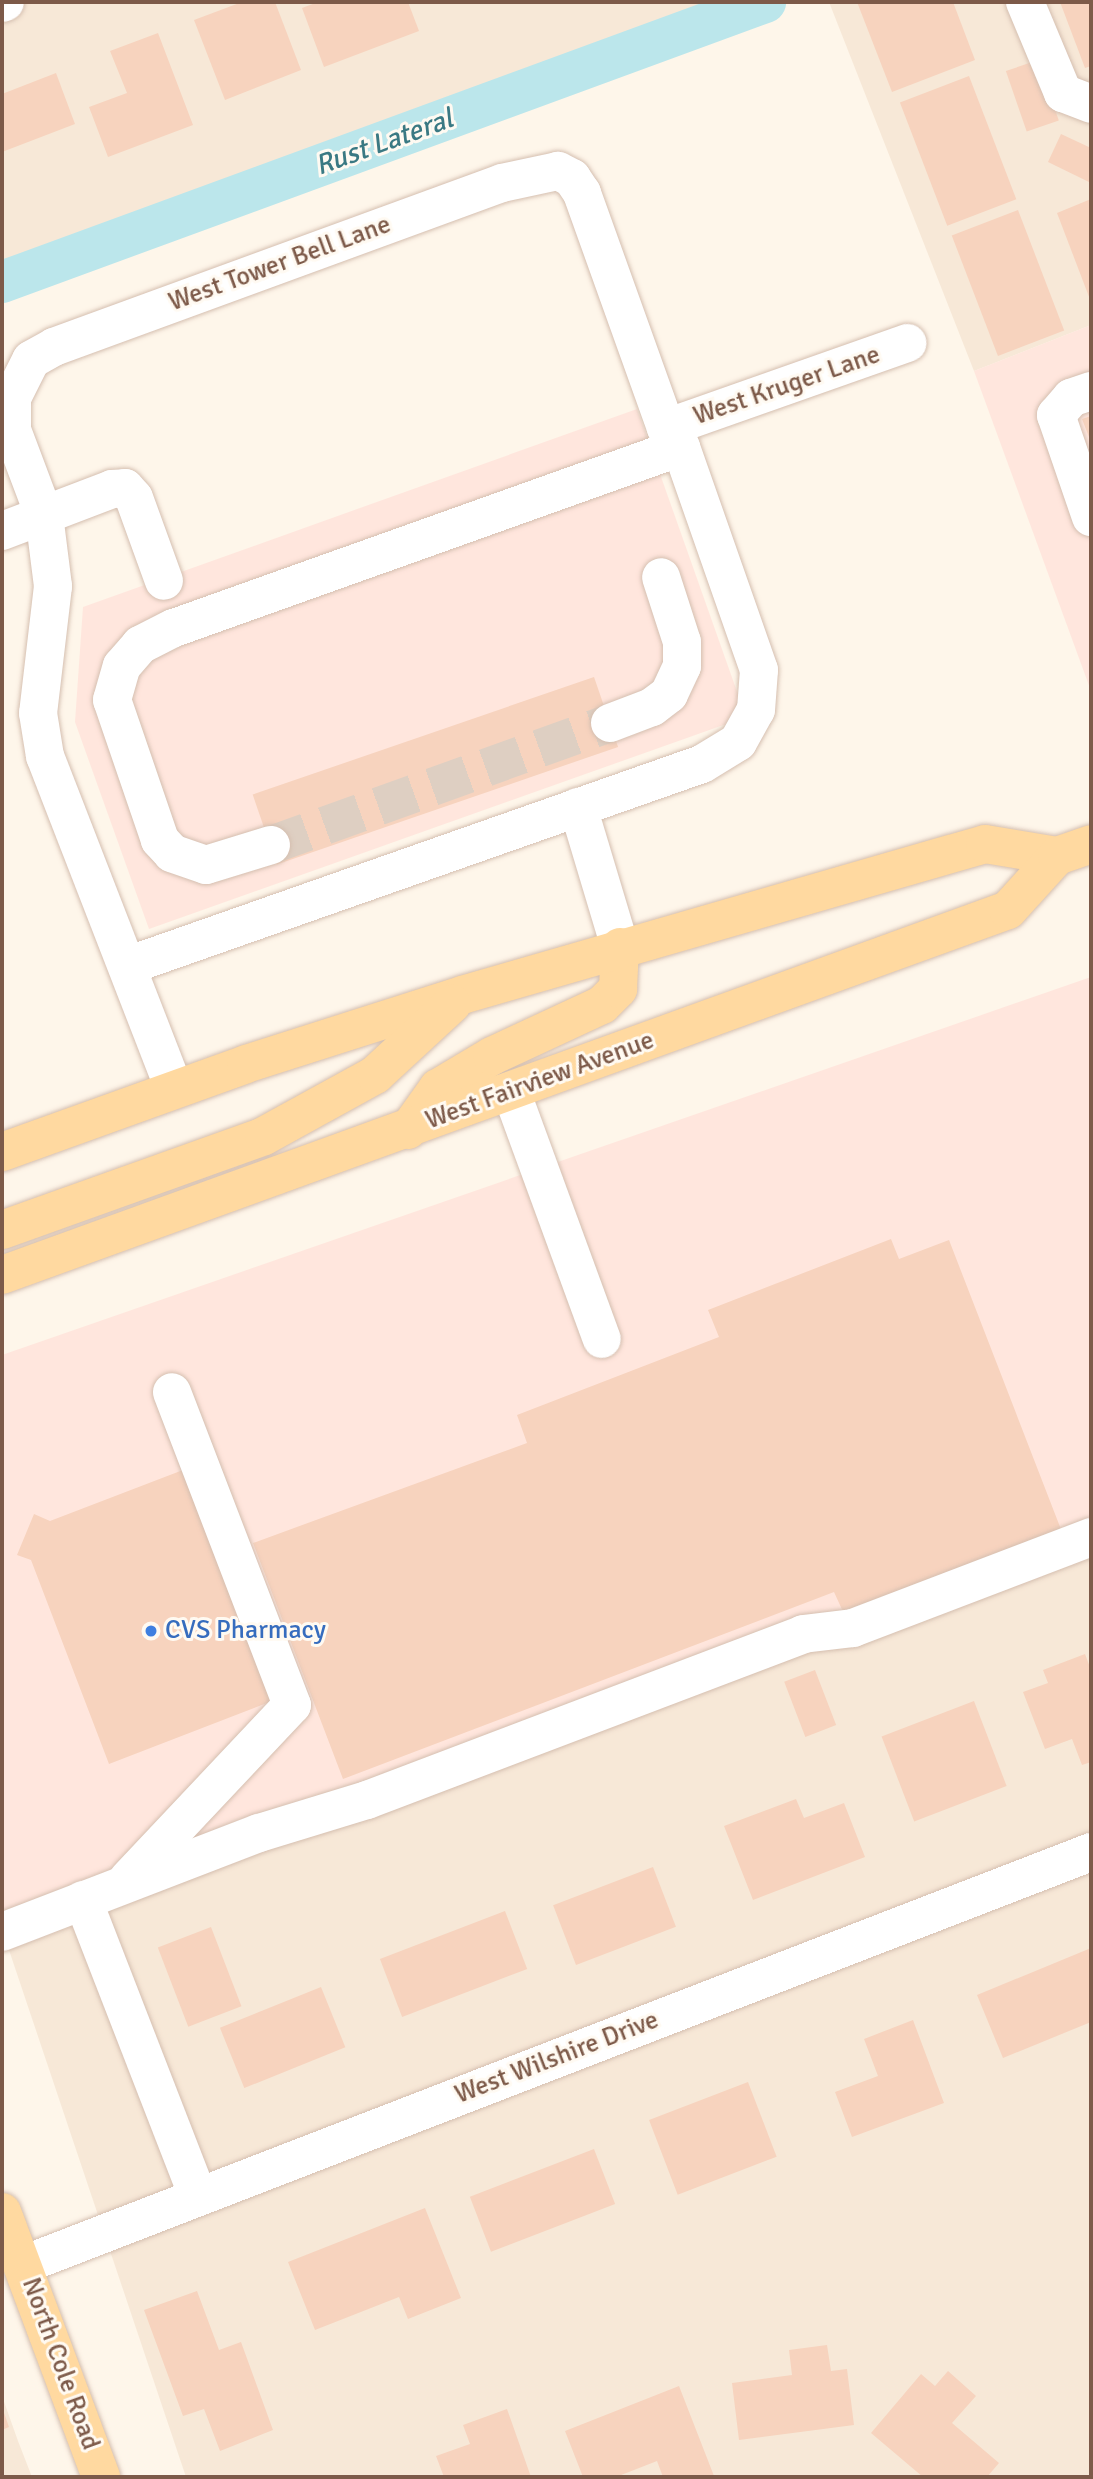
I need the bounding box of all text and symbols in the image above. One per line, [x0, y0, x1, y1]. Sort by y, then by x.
water label: Rust Lateral [311, 102, 457, 182]
street label: West Tower Bell Lane [165, 209, 395, 319]
street label: West Kruger Lane [690, 339, 884, 433]
street label: West Fairview Avenue [422, 1025, 658, 1137]
place label: CVS Pharmacy [165, 1615, 326, 1647]
marker: CVS Pharmacy [143, 1623, 159, 1639]
street label: West Wilshire Drive [451, 2005, 663, 2111]
street label: North Cole Road [14, 2274, 106, 2454]

